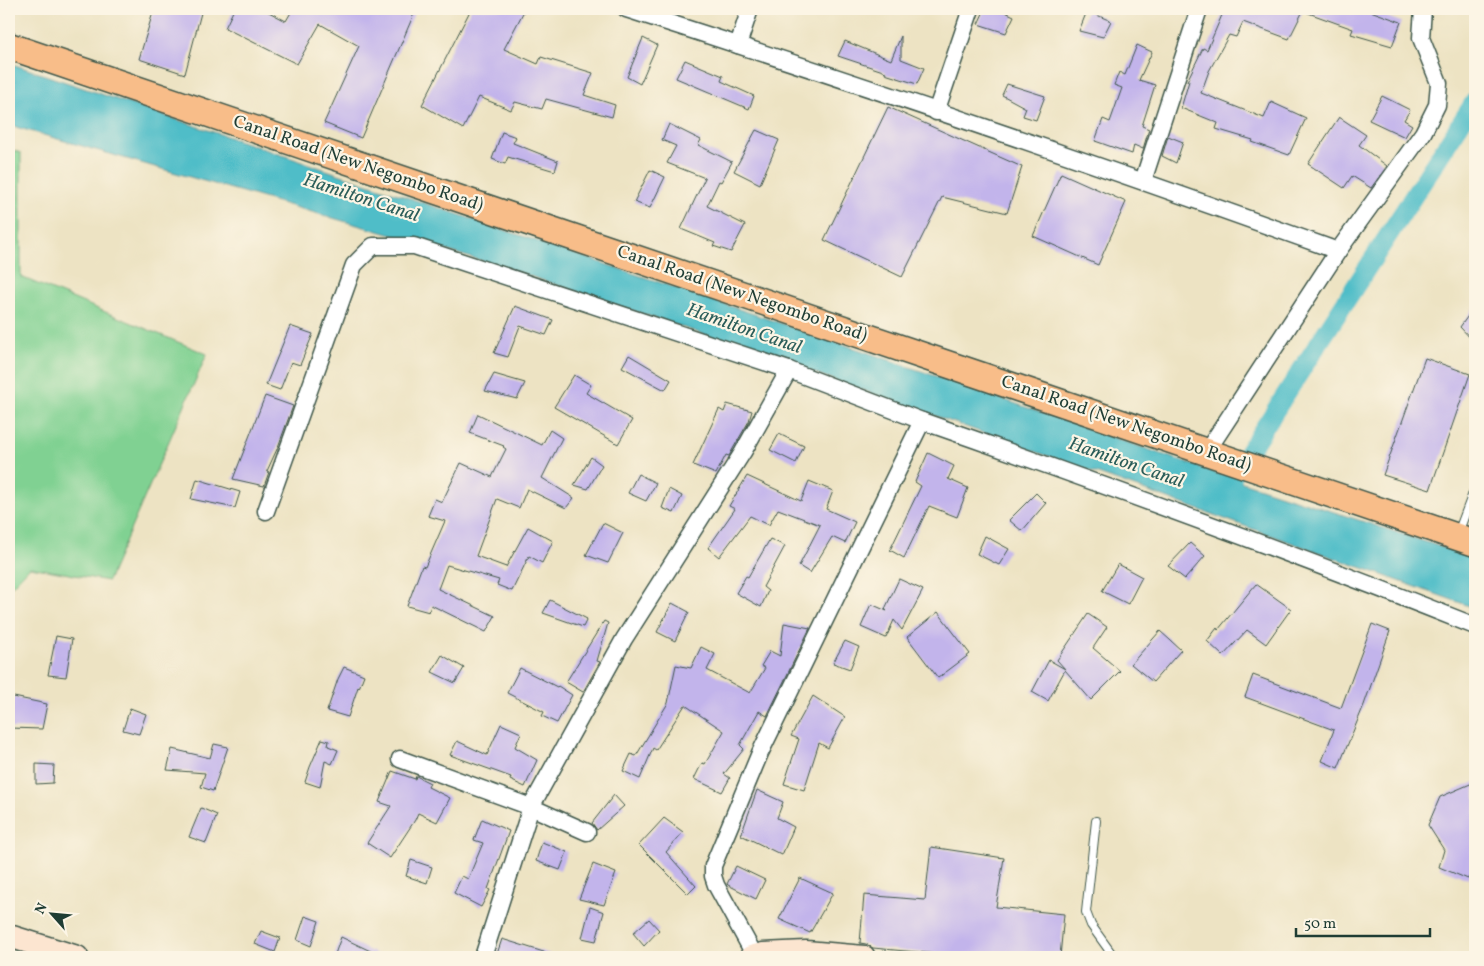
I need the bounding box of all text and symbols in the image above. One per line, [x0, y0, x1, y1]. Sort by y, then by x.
street label: Canal Road (New Negombo Road) [230, 109, 486, 219]
water label: Hamilton Canal [300, 167, 423, 229]
street label: Canal Road (New Negombo Road) [614, 239, 870, 349]
water label: Hamilton Canal [683, 297, 805, 361]
street label: Canal Road (New Negombo Road) [998, 369, 1254, 479]
water label: Hamilton Canal [1065, 431, 1187, 495]
north arrow [28, 888, 78, 938]
text: N [31, 900, 53, 918]
scale bar [1296, 906, 1430, 938]
text: 50 m [1304, 914, 1336, 935]

